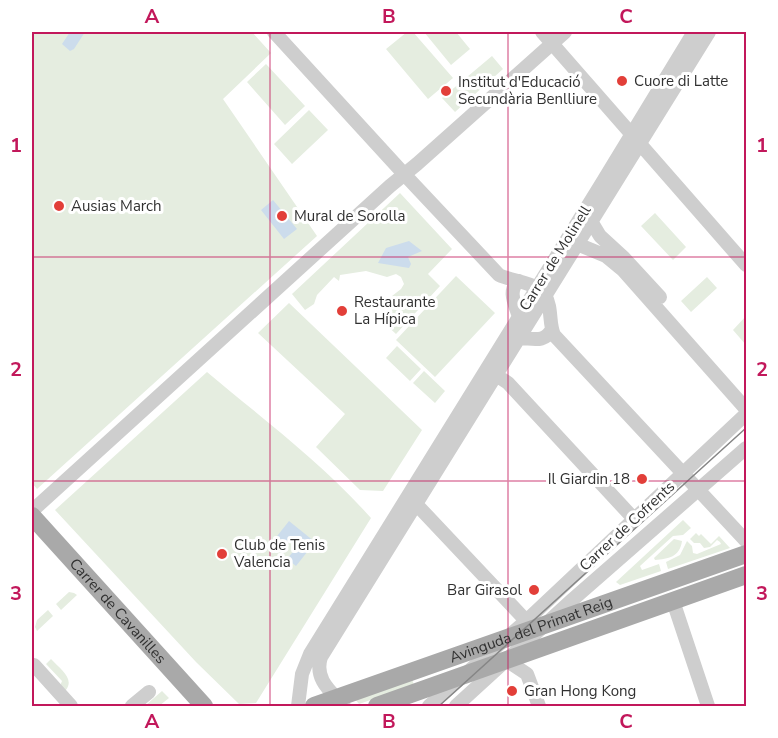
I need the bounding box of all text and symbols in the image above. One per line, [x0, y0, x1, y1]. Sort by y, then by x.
text: A [145, 3, 160, 30]
text: B [382, 3, 396, 30]
text: C [619, 3, 633, 30]
place label: Cuore di Latte [634, 71, 728, 91]
place label: Institut d'Educació Secundària Benlliure [458, 72, 597, 109]
marker: Cuore di Latte [615, 74, 629, 88]
marker: Institut d'Educació Secundària Benlliure [439, 84, 453, 98]
text: 1 [10, 132, 22, 159]
text: 1 [756, 132, 768, 159]
place label: Ausias March [71, 196, 162, 216]
marker: Ausias March [52, 199, 66, 213]
street label: Carrer de Molinell [515, 201, 596, 314]
place label: Mural de Sorolla [294, 206, 405, 226]
marker: Mural de Sorolla [275, 209, 289, 223]
place label: Restaurante La Hípica [354, 292, 436, 329]
marker: Restaurante La Hípica [335, 304, 349, 318]
text: 2 [10, 356, 22, 383]
text: 2 [756, 356, 768, 383]
place label: Il Giardin 18 [548, 469, 630, 489]
marker: Il Giardin 18 [635, 472, 649, 486]
street label: Carrer de Cofrents [575, 477, 679, 575]
place label: Club de Tenis Valencia [233, 535, 325, 572]
marker: Club de Tenis Valencia [215, 547, 229, 561]
street label: Carrer de Cavanilles [65, 554, 171, 668]
text: 3 [10, 580, 22, 607]
place label: Bar Girasol [447, 580, 523, 600]
text: 3 [756, 580, 768, 607]
marker: Bar Girasol [527, 583, 541, 597]
street label: Avinguda del Primat Reig [447, 592, 615, 668]
place label: Gran Hong Kong [524, 681, 636, 701]
marker: Gran Hong Kong [505, 684, 519, 698]
text: A [145, 708, 160, 735]
text: B [382, 708, 396, 735]
text: C [619, 708, 633, 735]

